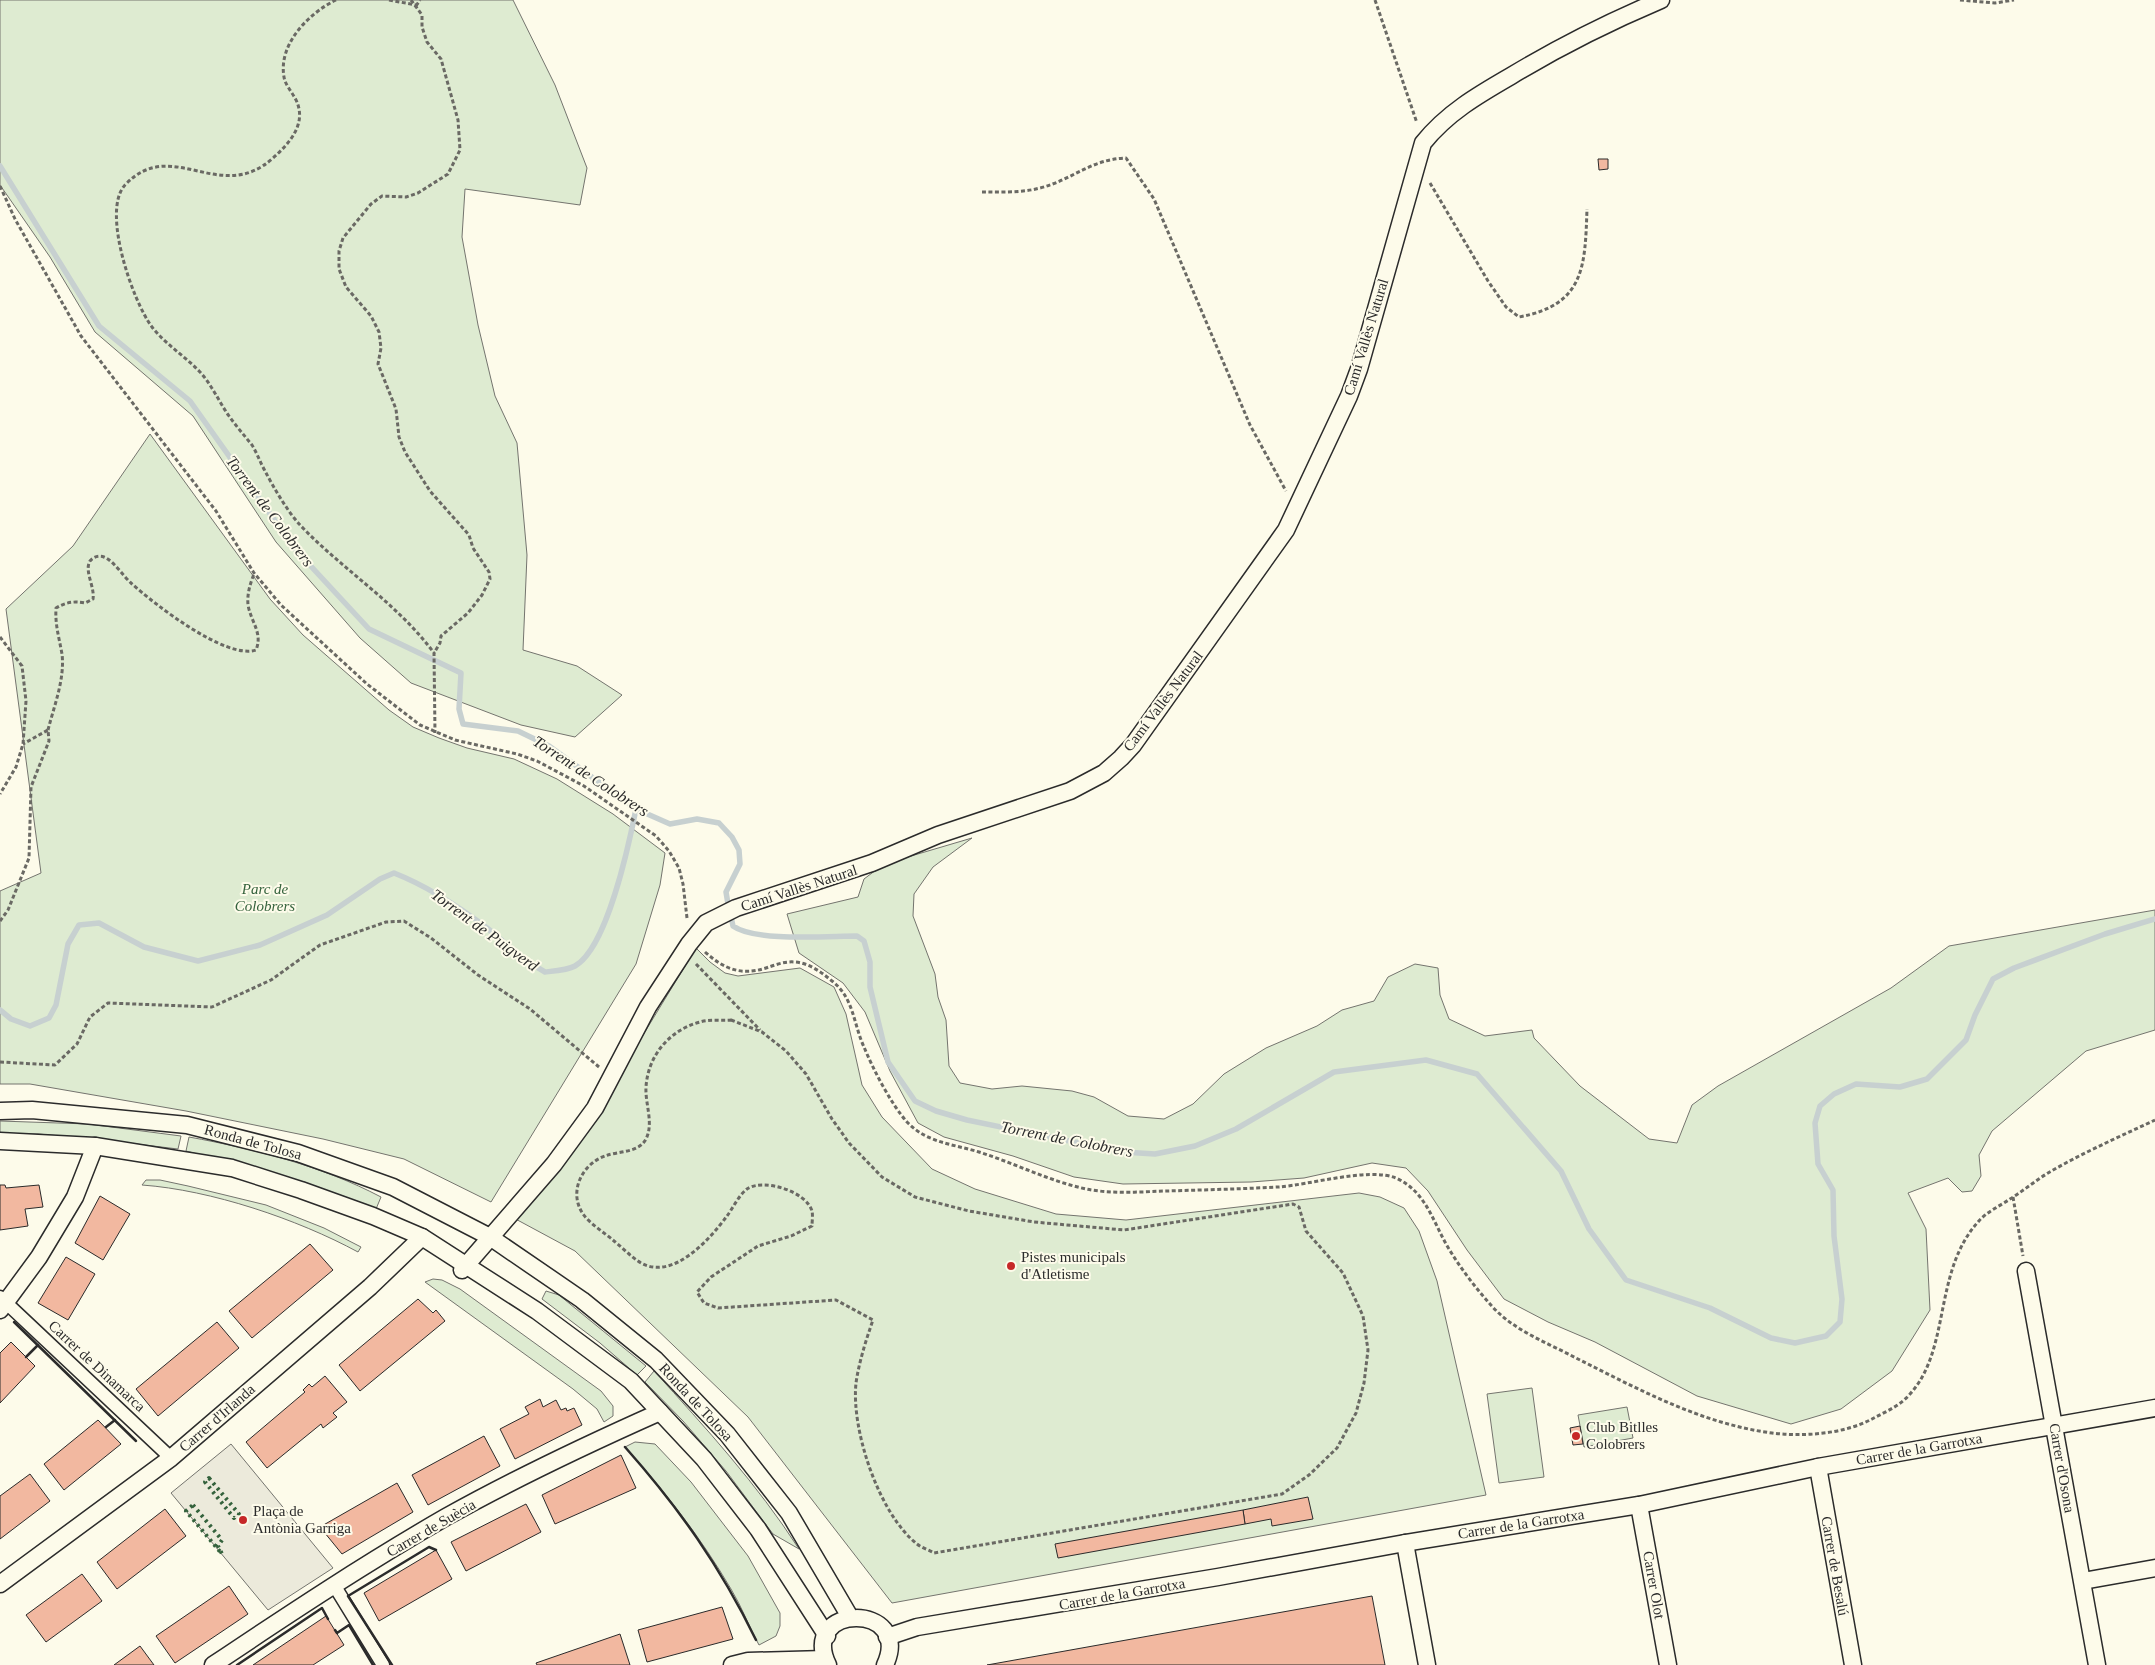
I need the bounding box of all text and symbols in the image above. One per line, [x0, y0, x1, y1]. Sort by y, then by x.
street label: Camí Vallès Natural [1341, 277, 1391, 397]
water label: Torrent de Colobrers [223, 452, 317, 570]
street label: Camí Vallès Natural [1120, 648, 1206, 754]
water label: Torrent de Colobrers [530, 732, 652, 820]
street label: Camí Vallès Natural [739, 862, 859, 914]
park label: Parc de Colobrers [235, 881, 295, 914]
water label: Torrent de Puigverd [428, 886, 543, 976]
water label: Torrent de Colobrers [999, 1118, 1135, 1160]
street label: Ronda de Tolosa [202, 1121, 304, 1163]
place label: Pistes municipals d'Atletisme [1021, 1249, 1126, 1282]
marker: Pistes municipals d'Atletisme [1005, 1260, 1017, 1272]
street label: Carrer de Dinamarca [46, 1317, 149, 1415]
street label: Ronda de Tolosa [656, 1360, 736, 1444]
street label: Carrer d'Irlanda [176, 1381, 258, 1455]
place label: Club Bitlles Colobrers [1586, 1419, 1658, 1452]
street label: Carrer d'Osona [2046, 1422, 2078, 1514]
marker: Club Bitlles Colobrers [1570, 1430, 1582, 1442]
street label: Carrer de la Garrotxa [1855, 1430, 1984, 1468]
street label: Carrer de Suècia [384, 1496, 479, 1560]
place label: Plaça de Antònia Garriga [253, 1503, 351, 1536]
street label: Carrer de la Garrotxa [1457, 1506, 1586, 1542]
marker: Plaça de Antònia Garriga [237, 1514, 249, 1526]
street label: Carrer de Besalú [1818, 1515, 1852, 1618]
street label: Carrer Olot [1640, 1550, 1668, 1621]
street label: Carrer de la Garrotxa [1058, 1575, 1187, 1613]

